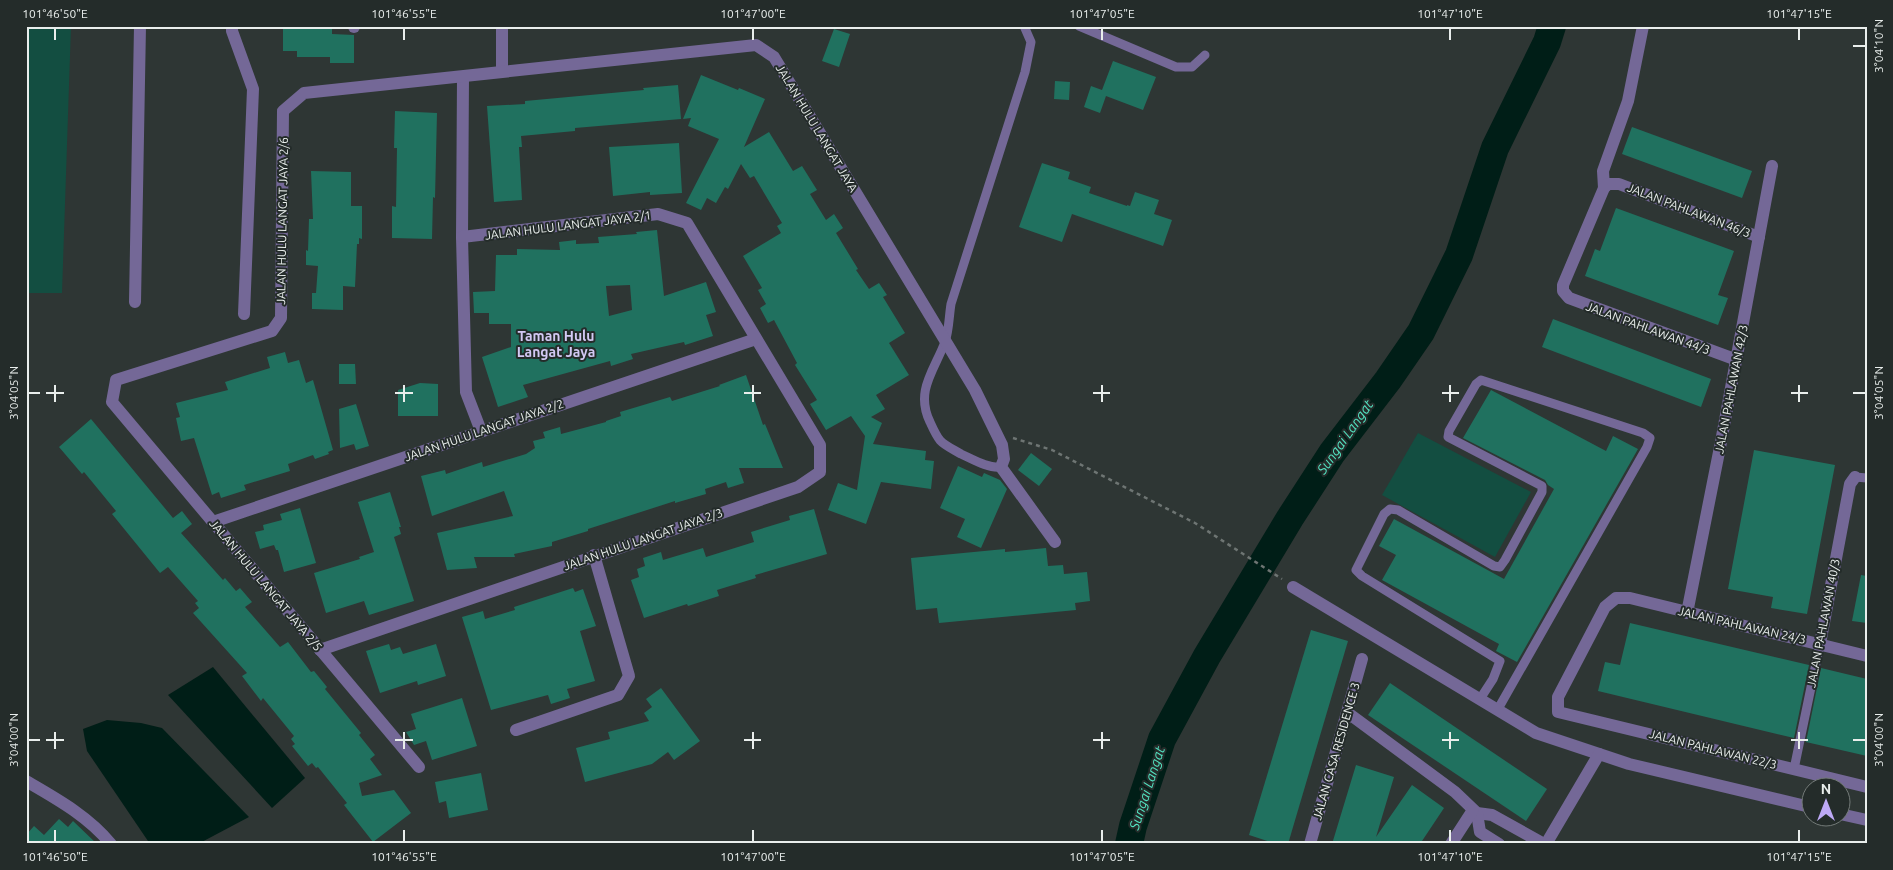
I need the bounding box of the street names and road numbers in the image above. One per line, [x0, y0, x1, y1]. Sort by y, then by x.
street label: JALAN HULU LANGAT JAYA [774, 62, 860, 194]
street label: JALAN HULU LANGAT JAYA 2/6 [274, 137, 290, 305]
street label: JALAN PAHLAWAN 46/3 [1626, 180, 1752, 240]
street label: JALAN HULU LANGAT JAYA 2/1 [484, 208, 652, 242]
street label: JALAN PAHLAWAN 44/3 [1584, 299, 1712, 357]
street label: JALAN PAHLAWAN 42/3 [1712, 323, 1750, 455]
street label: JALAN HULU LANGAT JAYA 2/2 [403, 397, 565, 463]
street label: JALAN HULU LANGAT JAYA 2/3 [562, 506, 724, 572]
street label: JALAN HULU LANGAT JAYA 2/5 [207, 517, 325, 653]
street label: JALAN PAHLAWAN 40/3 [1804, 557, 1842, 689]
street label: JALAN PAHLAWAN 24/3 [1677, 604, 1807, 646]
street label: JALAN CASA RESIDENCE 3 [1310, 681, 1362, 821]
street label: JALAN PAHLAWAN 22/3 [1648, 727, 1778, 771]

